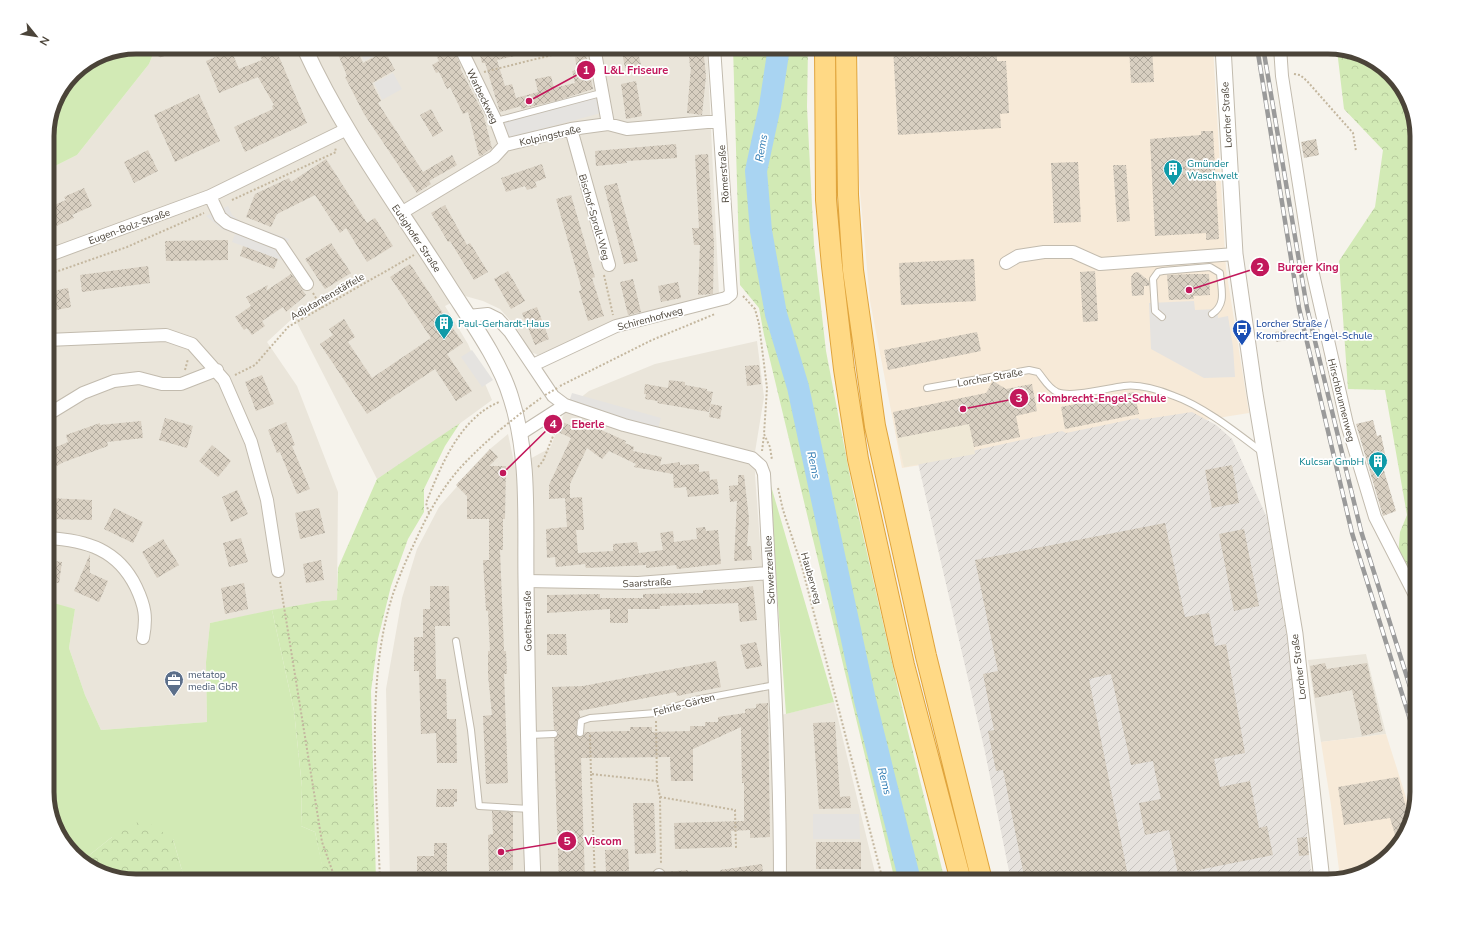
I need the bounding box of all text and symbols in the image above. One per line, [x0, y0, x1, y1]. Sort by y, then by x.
north arrow [16, 16, 56, 56]
text: N [36, 33, 53, 48]
callout: L&L Friseure [576, 59, 676, 82]
text: 1 [582, 62, 590, 78]
text: L&L Friseure [604, 63, 668, 78]
street label: Warbeckweg [463, 67, 501, 126]
street label: Lorcher Straße [1218, 82, 1236, 148]
street label: Kolpingstraße [518, 122, 582, 150]
water label: Rems [752, 133, 771, 163]
street label: Römerstraße [715, 144, 733, 203]
place label: Gmünder Waschwelt [1187, 157, 1238, 183]
building icon: Gmünder Waschwelt [1162, 158, 1184, 186]
street label: Bischof-Sproll-Weg [575, 172, 613, 262]
street label: Eutighofer Straße [388, 202, 444, 275]
street label: Eugen-Bolz-Straße [87, 206, 172, 248]
callout: Burger King [1250, 255, 1347, 278]
text: 2 [1256, 259, 1264, 275]
text: Burger King [1277, 260, 1339, 275]
street label: Adjutantenstäffele [288, 270, 367, 324]
street label: Schirenhofweg [616, 303, 685, 334]
building icon: Paul-Gerhardt-Haus [433, 312, 455, 340]
place label: Paul-Gerhardt-Haus [458, 317, 550, 331]
place label: Lorcher Straße / Krombrecht-Engel-Schule [1256, 317, 1372, 343]
bus stop icon: Lorcher Straße / Krombrecht-Engel-Schule [1231, 318, 1253, 346]
street label: Hirschbrunnenweg [1324, 357, 1358, 444]
street label: Lorcher Straße [956, 365, 1024, 391]
callout: Kombrecht-Engel-Schule [1009, 386, 1174, 409]
text: 3 [1015, 390, 1023, 406]
text: Kombrecht-Engel-Schule [1038, 391, 1166, 406]
callout: Eberle [543, 413, 612, 436]
text: 4 [549, 416, 557, 432]
text: Eberle [572, 417, 604, 432]
water label: Rems [803, 450, 824, 480]
building icon: Kulcsar GmbH [1367, 450, 1389, 478]
place label: Kulcsar GmbH [1299, 455, 1364, 469]
street label: Schwerzerallee [761, 535, 779, 605]
street label: Hauberweg [797, 551, 825, 606]
street label: Saarstraße [622, 575, 672, 591]
street label: Goethestraße [520, 590, 536, 652]
street label: Lorcher Straße [1288, 633, 1310, 701]
place label: metatop media GbR [188, 668, 238, 694]
office icon: metatop media GbR [163, 669, 185, 697]
street label: Fehrle-Gärten [652, 690, 717, 720]
water label: Rems [874, 766, 895, 796]
callout: Viscom [557, 830, 630, 853]
text: 5 [563, 833, 571, 849]
text: Viscom [583, 834, 622, 849]

